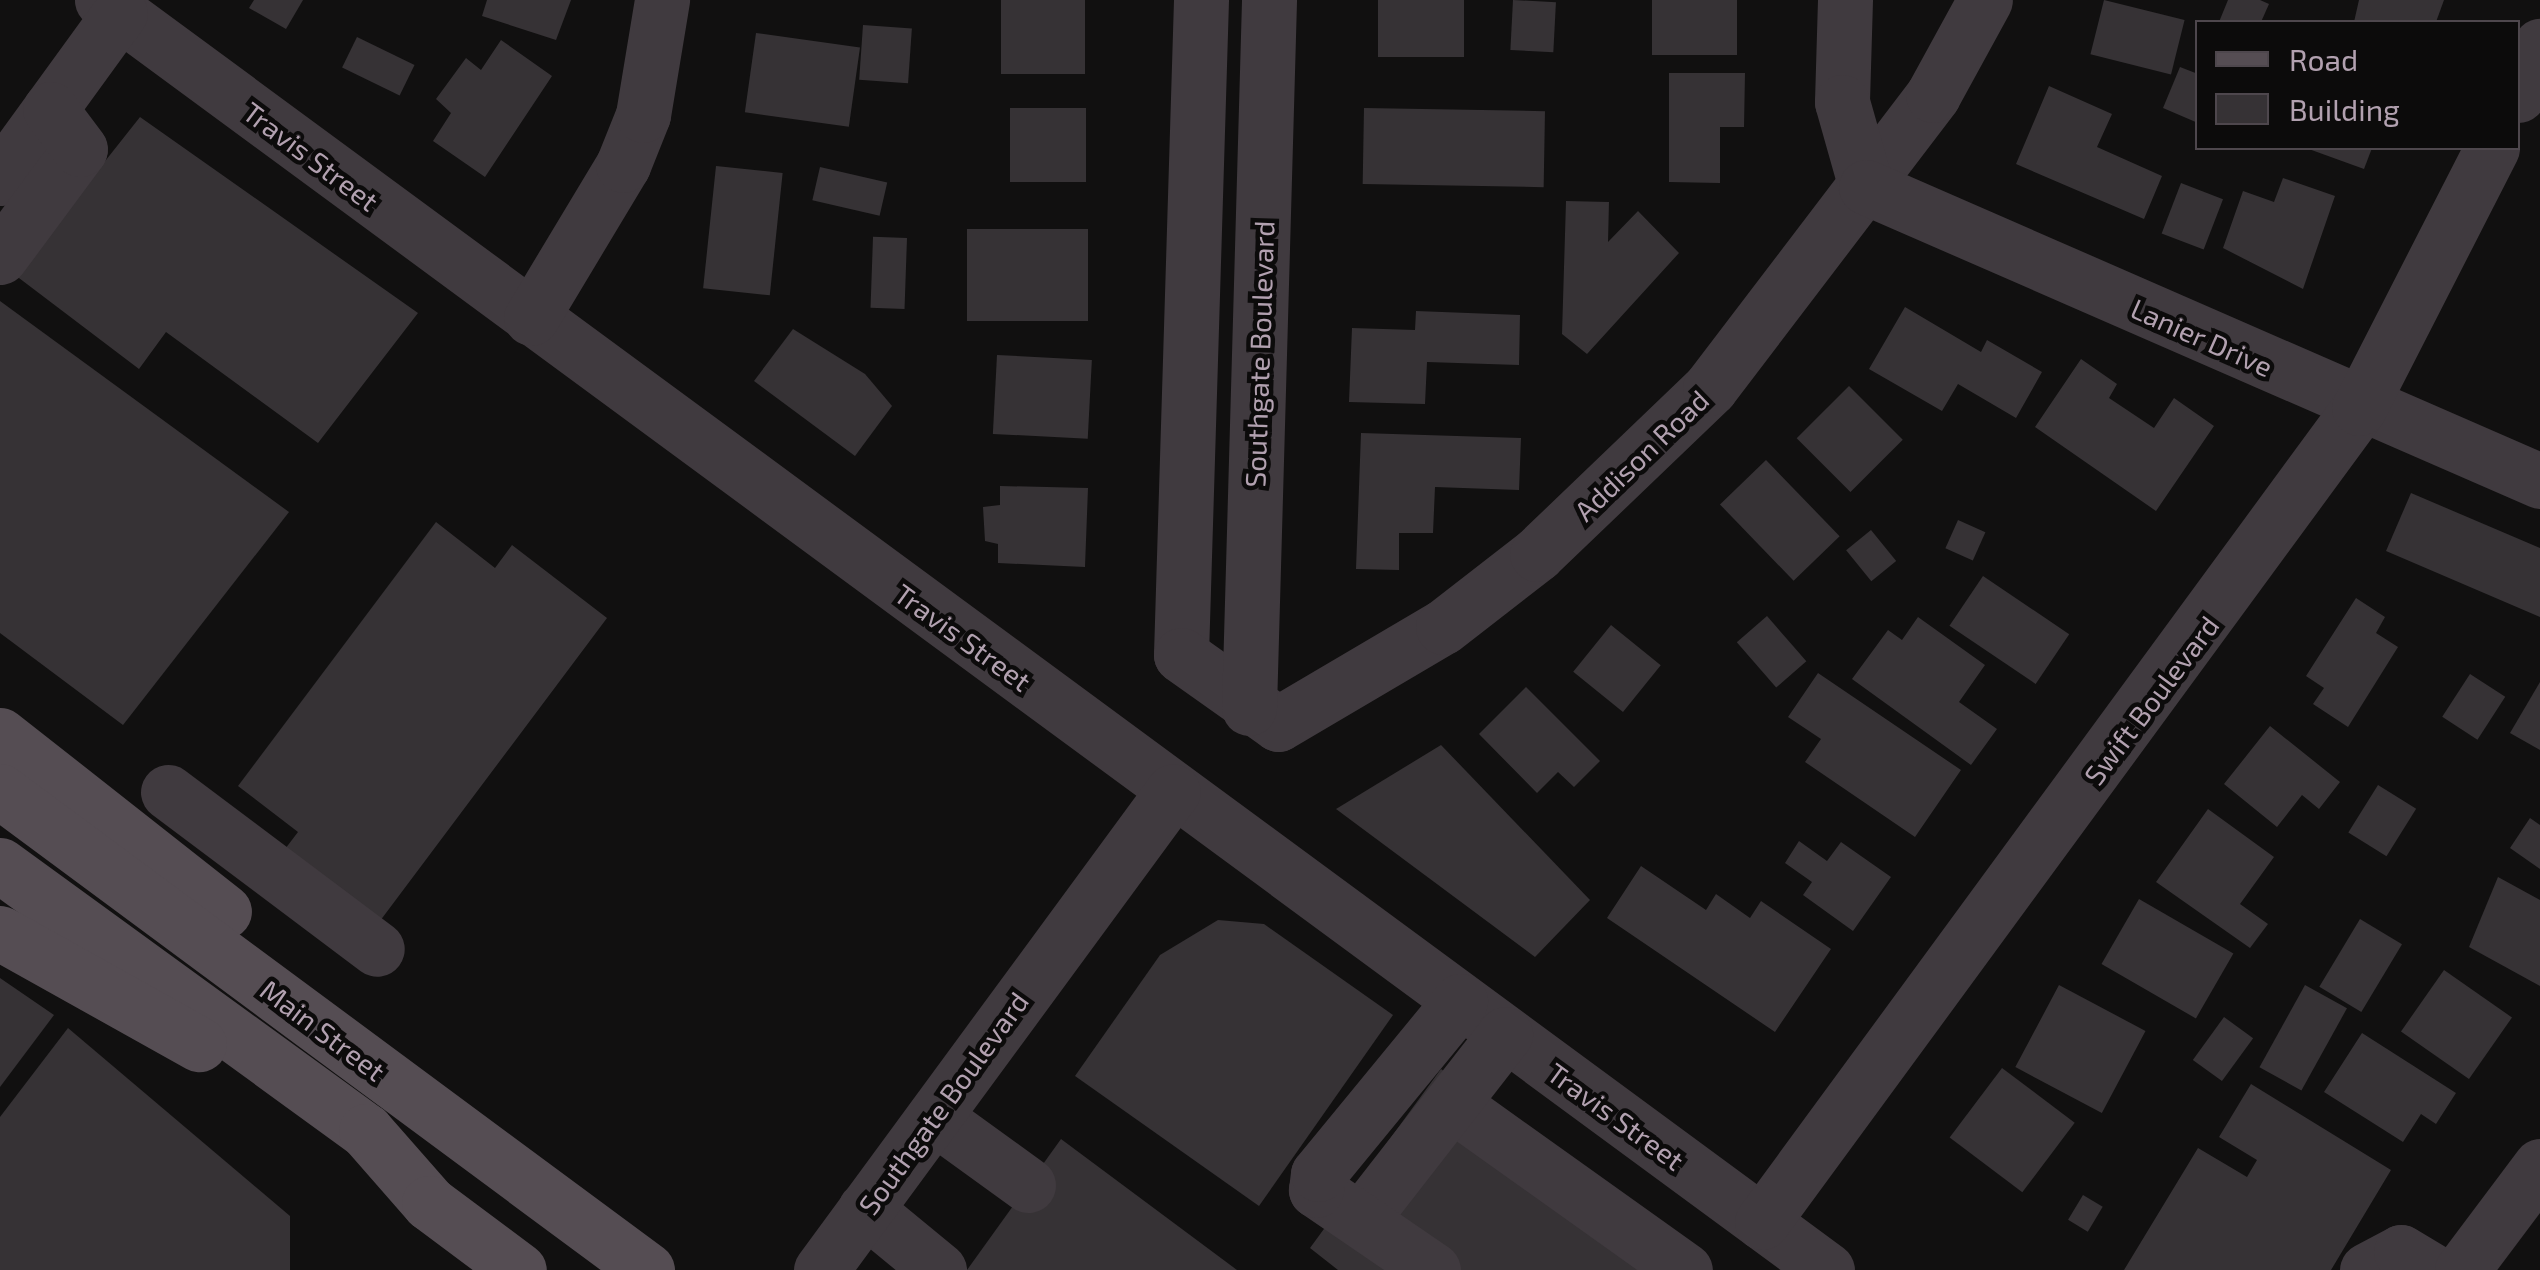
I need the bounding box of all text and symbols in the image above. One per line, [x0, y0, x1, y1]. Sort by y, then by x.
legend [2195, 20, 2520, 150]
text: Road [2289, 41, 2358, 77]
text: Building [2289, 91, 2400, 127]
street label: Travis Street [237, 94, 385, 218]
street label: Southgate Boulevard [1238, 220, 1280, 488]
street label: Lanier Drive [2126, 291, 2278, 383]
street label: Addison Road [1567, 383, 1715, 527]
street label: Travis Street [888, 576, 1038, 698]
street label: Swift Boulevard [2077, 609, 2225, 791]
street label: Main Street [254, 972, 392, 1088]
street label: Southgate Boulevard [851, 985, 1035, 1221]
street label: Travis Street [1541, 1055, 1691, 1177]

